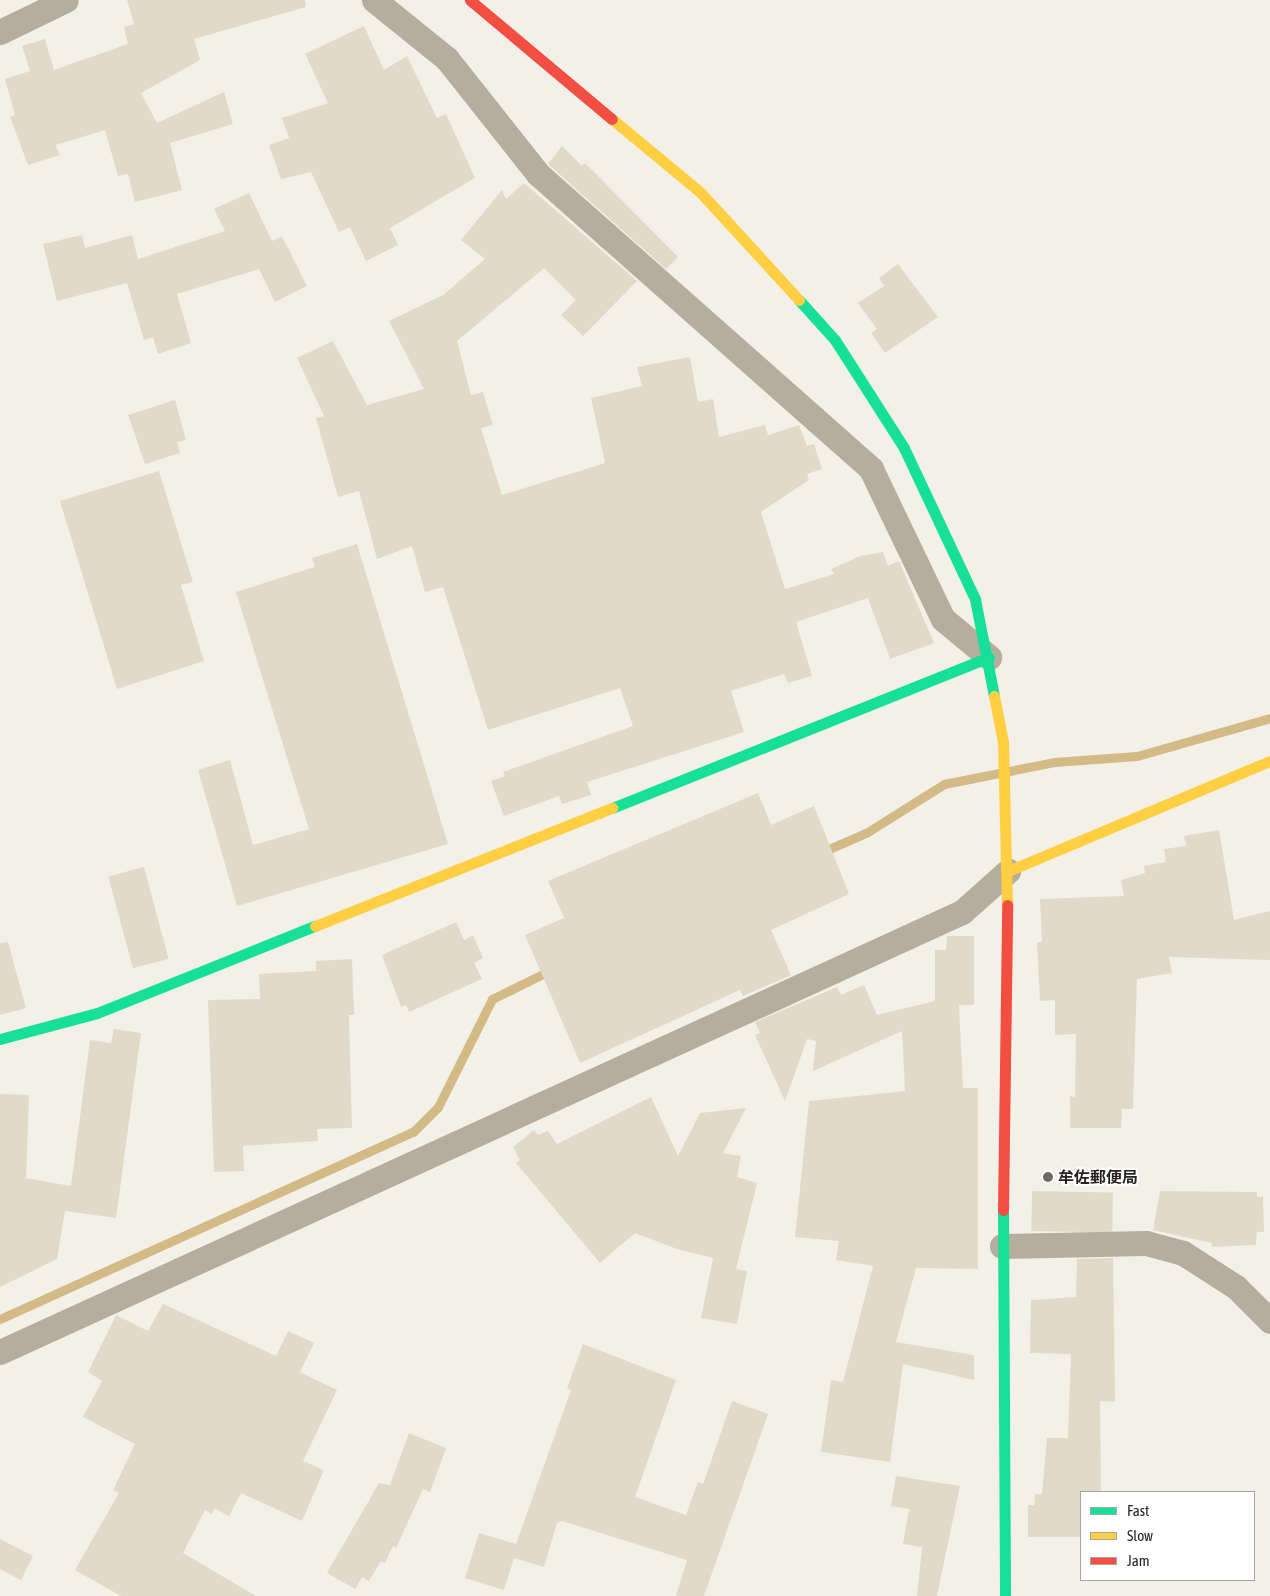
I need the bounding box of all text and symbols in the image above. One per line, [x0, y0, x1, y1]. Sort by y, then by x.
place label: 牟佐郵便局 [1058, 1167, 1138, 1187]
marker: 牟佐郵便局 [1042, 1171, 1054, 1183]
legend [1080, 1491, 1255, 1581]
text: Fast [1127, 1502, 1149, 1519]
text: Slow [1127, 1527, 1153, 1544]
text: Jam [1127, 1552, 1150, 1569]

